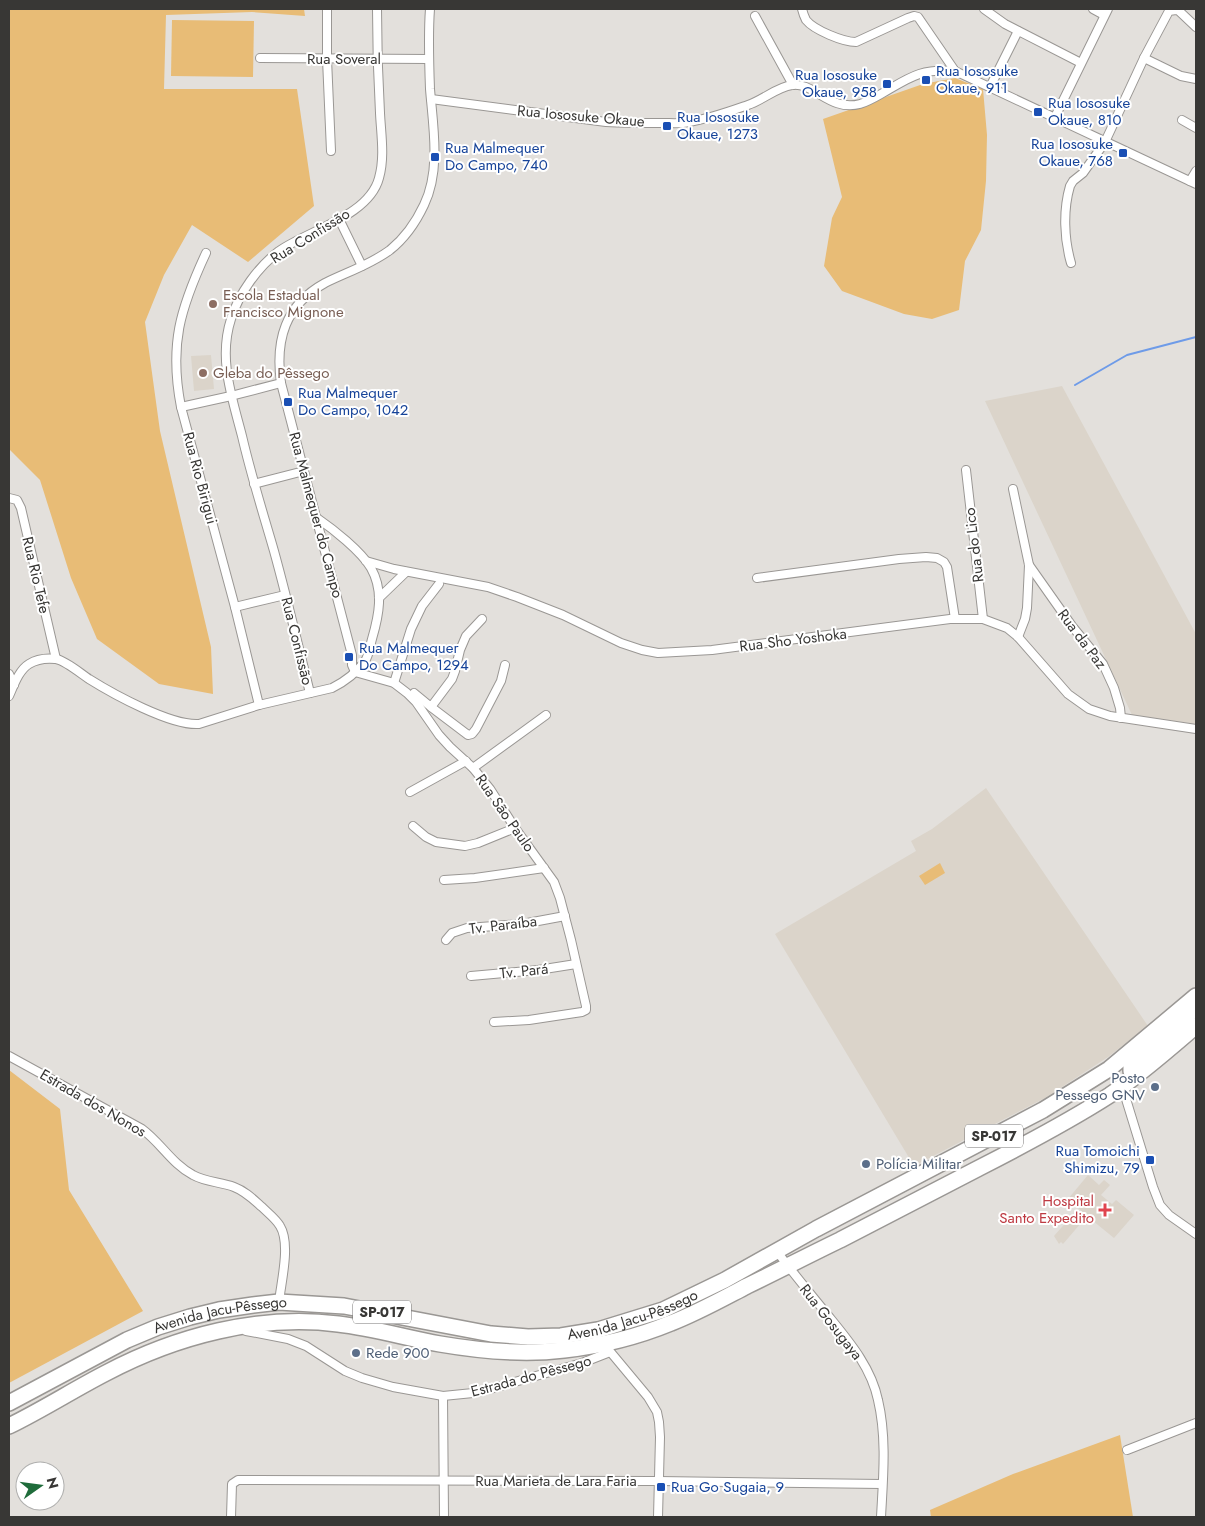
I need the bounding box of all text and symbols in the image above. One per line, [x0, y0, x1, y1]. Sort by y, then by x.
street label: Rua Soveral [307, 48, 381, 70]
place label: Rua Iososuke Okaue, 911 [936, 60, 1018, 99]
place label: Rua Iososuke Okaue, 958 [795, 64, 877, 103]
marker: Rua Iososuke Okaue, 911 [920, 74, 932, 86]
marker: Rua Iososuke Okaue, 958 [881, 78, 893, 90]
place label: Rua Iososuke Okaue, 810 [1048, 92, 1130, 131]
street label: Rua Iososuke Okaue [516, 99, 646, 133]
place label: Rua Iososuke Okaue, 1273 [677, 106, 759, 145]
marker: Rua Iososuke Okaue, 810 [1032, 106, 1044, 118]
marker: Rua Iososuke Okaue, 1273 [661, 120, 673, 132]
place label: Rua Iososuke Okaue, 768 [1031, 133, 1113, 172]
place label: Rua Malmequer Do Campo, 740 [445, 137, 548, 176]
marker: Rua Iososuke Okaue, 768 [1117, 147, 1129, 159]
marker: Rua Malmequer Do Campo, 740 [429, 151, 441, 163]
street label: Rua Confissão [266, 203, 354, 269]
place label: Escola Estadual Francisco Mignone [223, 284, 344, 323]
marker: Escola Estadual Francisco Mignone [207, 298, 219, 310]
place label: Gleba do Pêssego [213, 362, 329, 384]
marker: Gleba do Pêssego [197, 367, 209, 379]
place label: Rua Malmequer Do Campo, 1042 [298, 382, 408, 421]
marker: Rua Malmequer Do Campo, 1042 [282, 396, 294, 408]
street label: Rua Rio Birigui [177, 429, 223, 527]
street label: Rua Malmequer do Campo [283, 429, 349, 601]
street label: Rua do Lico [958, 506, 990, 584]
street label: Rua Rio Tefe [16, 534, 56, 616]
street label: Rua Confissão [275, 595, 319, 687]
street label: Rua da Paz [1052, 604, 1112, 674]
street label: Rua Sho Yoshoka [738, 623, 848, 657]
place label: Rua Malmequer Do Campo, 1294 [359, 637, 469, 676]
marker: Rua Malmequer Do Campo, 1294 [343, 651, 355, 663]
street label: Rua São Paulo [470, 770, 540, 856]
street label: Tv. Paraíba [468, 910, 538, 940]
street label: Tv. Pará [499, 958, 549, 984]
street label: Estrada dos Nonos [36, 1064, 150, 1142]
place label: Posto Pessego GNV [1055, 1067, 1145, 1106]
marker: Posto Pessego GNV [1149, 1081, 1161, 1093]
road number: SP-017 [965, 1124, 1023, 1148]
place label: Rua Tomoichi Shimizu, 79 [1056, 1140, 1140, 1179]
place label: Polícia Militar [876, 1153, 962, 1175]
marker: Rua Tomoichi Shimizu, 79 [1144, 1154, 1156, 1166]
marker: Polícia Militar [860, 1158, 872, 1170]
place label: Hospital Santo Expedito [999, 1190, 1094, 1229]
marker: Hospital Santo Expedito [1098, 1203, 1112, 1217]
street label: Rua Gosugaya [794, 1279, 868, 1365]
street label: Avenida Jacu-Pêssego [566, 1284, 702, 1346]
street label: Avenida Jacu-Pêssego [149, 1291, 288, 1339]
road number: SP-017 [353, 1300, 411, 1324]
place label: Rede 900 [366, 1342, 430, 1364]
marker: Rede 900 [350, 1347, 362, 1359]
street label: Estrada do Pêssego [468, 1349, 594, 1403]
north arrow [15, 1461, 65, 1511]
street label: Rua Marieta de Lara Faria [475, 1470, 637, 1492]
text: N [42, 1475, 64, 1491]
place label: Rua Go Sugaia, 9 [671, 1476, 784, 1498]
marker: Rua Go Sugaia, 9 [655, 1481, 667, 1493]

